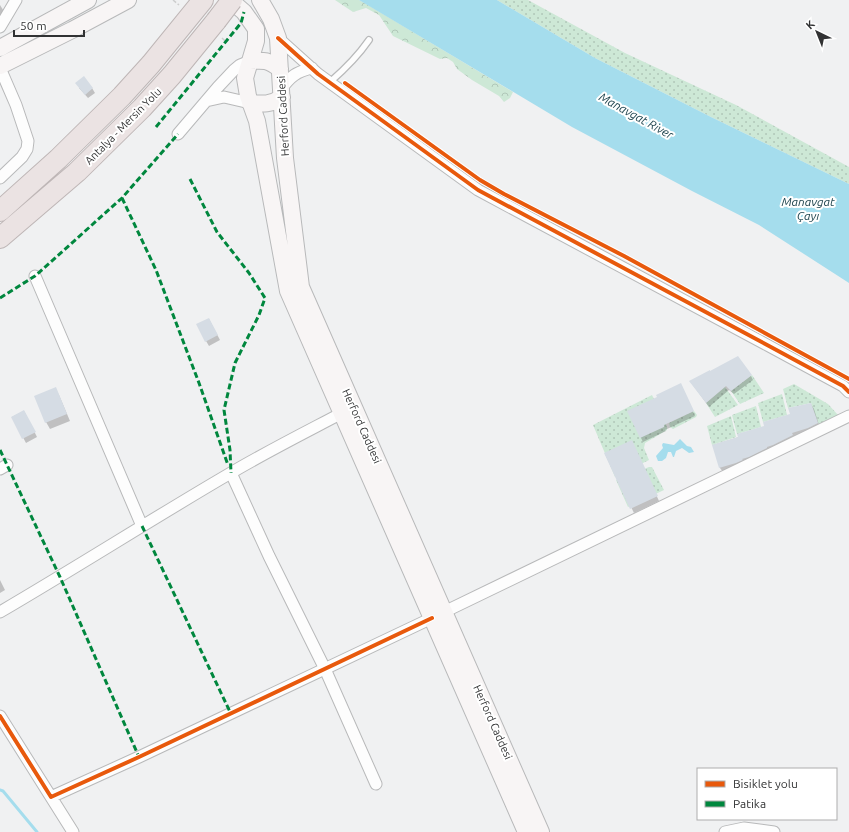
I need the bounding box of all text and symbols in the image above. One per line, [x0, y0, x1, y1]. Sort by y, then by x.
scale bar [14, 12, 84, 38]
north arrow [797, 12, 837, 52]
text: K [803, 17, 817, 32]
text: 50 m [20, 19, 47, 32]
street label: Herford Caddesi [275, 76, 291, 156]
street label: Antalya - Mersin Yolu [82, 85, 164, 167]
water label: Manavgat River [597, 90, 676, 141]
water label: Manavgat Çayı [781, 195, 835, 222]
street label: Herford Caddesi [340, 387, 384, 465]
street label: Herford Caddesi [471, 683, 515, 761]
legend [697, 768, 837, 820]
text: Bisiklet yolu [733, 777, 798, 790]
text: Patika [733, 797, 766, 810]

